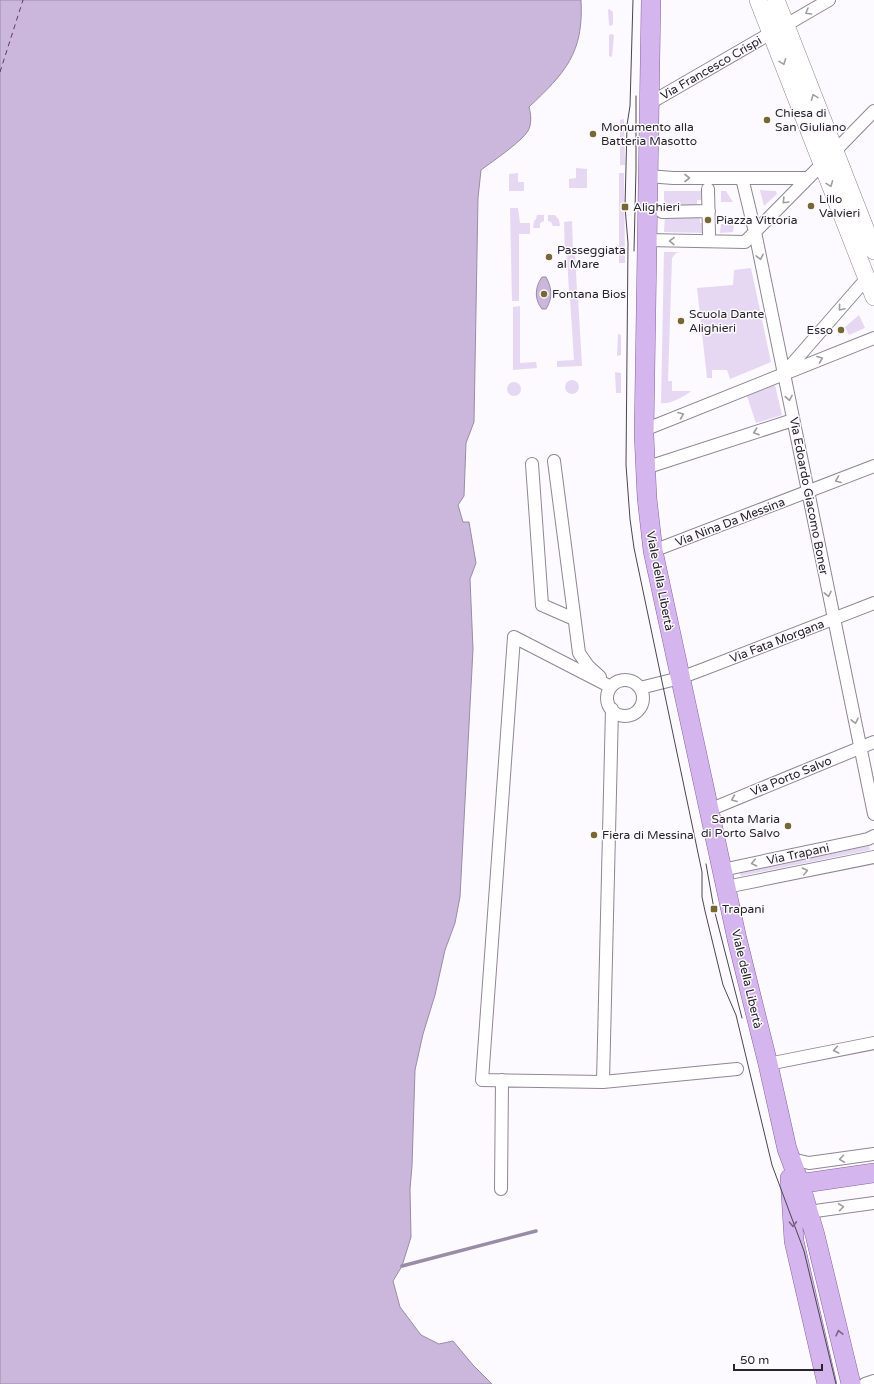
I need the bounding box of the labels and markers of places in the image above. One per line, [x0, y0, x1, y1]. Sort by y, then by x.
place label: Chiesa di San Giuliano [775, 106, 846, 134]
marker: Chiesa di San Giuliano [762, 115, 772, 125]
place label: Monumento alla Batteria Masotto [601, 120, 697, 148]
marker: Monumento alla Batteria Masotto [588, 129, 598, 139]
place label: Lillo Valvieri [819, 192, 860, 220]
place label: Alighieri [633, 200, 680, 214]
marker: Lillo Valvieri [806, 201, 816, 211]
marker: Alighieri [620, 202, 630, 212]
place label: Piazza Vittoria [716, 213, 797, 227]
marker: Piazza Vittoria [703, 215, 713, 225]
place label: Passeggiata al Mare [557, 243, 626, 271]
marker: Passeggiata al Mare [544, 252, 554, 262]
place label: Fontana Bios [552, 287, 626, 301]
marker: Fontana Bios [539, 289, 549, 299]
place label: Scuola Dante Alighieri [689, 307, 765, 335]
marker: Scuola Dante Alighieri [676, 316, 686, 326]
place label: Esso [807, 323, 833, 337]
marker: Esso [836, 325, 846, 335]
place label: Santa Maria di Porto Salvo [701, 812, 780, 840]
marker: Santa Maria di Porto Salvo [783, 821, 793, 831]
place label: Fiera di Messina [602, 828, 694, 842]
marker: Fiera di Messina [589, 830, 599, 840]
place label: Trapani [722, 902, 765, 916]
marker: Trapani [709, 904, 719, 914]

